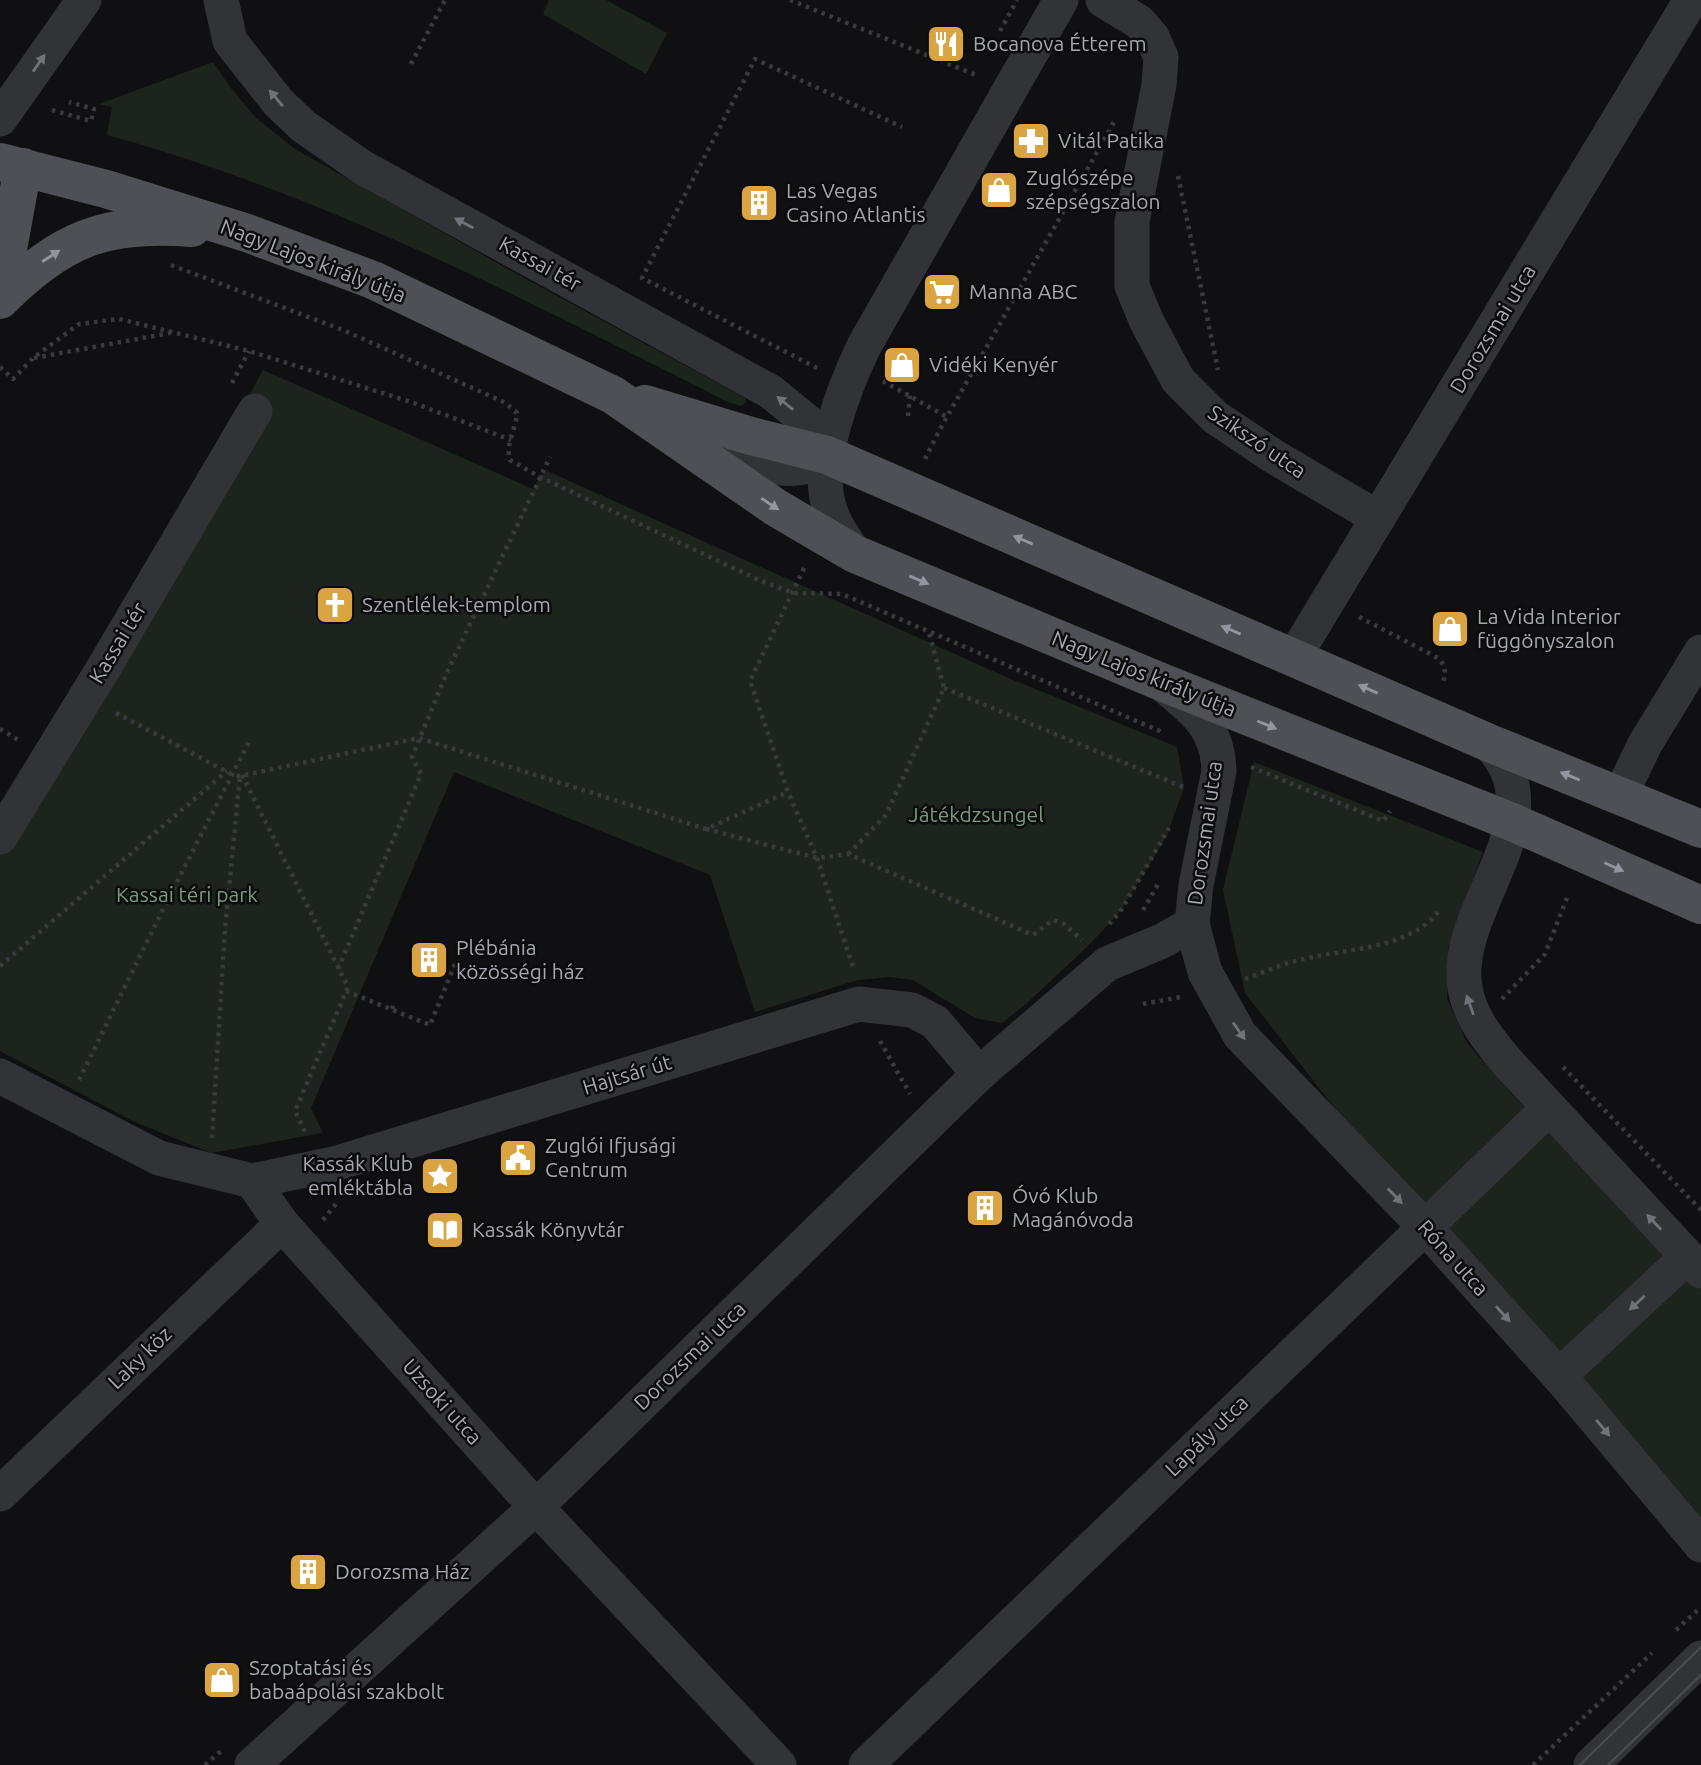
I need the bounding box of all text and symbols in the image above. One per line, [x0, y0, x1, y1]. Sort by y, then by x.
restaurant icon: Bocanova Étterem [925, 23, 967, 65]
place label: Bocanova Étterem [973, 31, 1147, 55]
one-way arrow [32, 54, 46, 72]
one-way arrow [269, 90, 284, 107]
pharmacy icon: Vitál Patika [1010, 120, 1052, 162]
place label: Vitál Patika [1058, 128, 1164, 152]
place label: Zuglószépe szépségszalon [1026, 165, 1161, 213]
shop icon: Zuglószépe szépségszalon [978, 169, 1020, 211]
place label: Las Vegas Casino Atlantis [786, 178, 926, 226]
building icon: Las Vegas Casino Atlantis [738, 182, 780, 224]
street label: Nagy Lajos király útja [217, 214, 409, 306]
one-way arrow [455, 217, 474, 229]
street label: Kassai tér [495, 231, 586, 296]
one-way arrow [41, 249, 61, 262]
street label: Dorozsmai utca [1444, 260, 1540, 397]
supermarket icon: Manna ABC [921, 271, 963, 313]
place label: Manna ABC [969, 279, 1078, 303]
shop icon: Vidéki Kenyér [881, 344, 923, 386]
place label: Vidéki Kenyér [929, 352, 1058, 376]
one-way arrow [776, 396, 793, 411]
street label: Szikszó utca [1204, 400, 1311, 483]
one-way arrow [760, 497, 780, 510]
one-way arrow [1013, 534, 1033, 546]
one-way arrow [908, 575, 929, 586]
church icon: Szentlélek-templom [314, 584, 356, 626]
place label: Szentlélek-templom [362, 592, 551, 616]
street label: Kassai tér [84, 598, 151, 687]
place label: La Vida Interior függönyszalon [1477, 604, 1621, 652]
shop icon: La Vida Interior függönyszalon [1429, 608, 1471, 650]
one-way arrow [1221, 624, 1242, 635]
street label: Nagy Lajos király útja [1049, 625, 1240, 721]
one-way arrow [1358, 683, 1378, 695]
one-way arrow [1257, 719, 1278, 730]
street label: Dorozsmai utca [1182, 759, 1226, 907]
one-way arrow [1559, 770, 1580, 781]
park label: Játékdzsungel [908, 802, 1044, 826]
one-way arrow [1604, 861, 1624, 873]
park label: Kassai téri park [116, 882, 258, 906]
place label: Plébánia közösségi ház [456, 935, 584, 983]
building icon: Plébánia közösségi ház [408, 939, 450, 981]
one-way arrow [1465, 994, 1476, 1015]
one-way arrow [1232, 1022, 1246, 1040]
street label: Hajtsár út [579, 1049, 674, 1099]
place label: Zuglói Ifjusági Centrum [545, 1133, 676, 1181]
public building icon: Zuglói Ifjusági Centrum [497, 1137, 539, 1179]
place label: Kassák Klub emléktábla [302, 1151, 413, 1199]
place icon: Kassák Klub emléktábla [419, 1155, 461, 1197]
place label: Óvó Klub Magánóvoda [1012, 1183, 1134, 1231]
building icon: Óvó Klub Magánóvoda [964, 1187, 1006, 1229]
one-way arrow [1387, 1187, 1403, 1204]
library icon: Kassák Könyvtár [424, 1209, 466, 1251]
one-way arrow [1647, 1214, 1663, 1231]
street label: Róna utca [1414, 1215, 1494, 1300]
place label: Kassák Könyvtár [472, 1217, 624, 1241]
one-way arrow [1629, 1295, 1646, 1311]
street label: Dorozsmai utca [629, 1296, 750, 1414]
one-way arrow [1495, 1305, 1511, 1322]
street label: Laky köz [103, 1321, 176, 1393]
street label: Uzsoki utca [398, 1354, 487, 1449]
street label: Lapály utca [1160, 1390, 1253, 1481]
one-way arrow [1595, 1420, 1610, 1437]
building icon: Dorozsma Ház [287, 1551, 329, 1593]
place label: Dorozsma Ház [335, 1559, 470, 1583]
place label: Szoptatási és babaápolási szakbolt [249, 1655, 444, 1703]
shop icon: Szoptatási és babaápolási szakbolt [201, 1659, 243, 1701]

